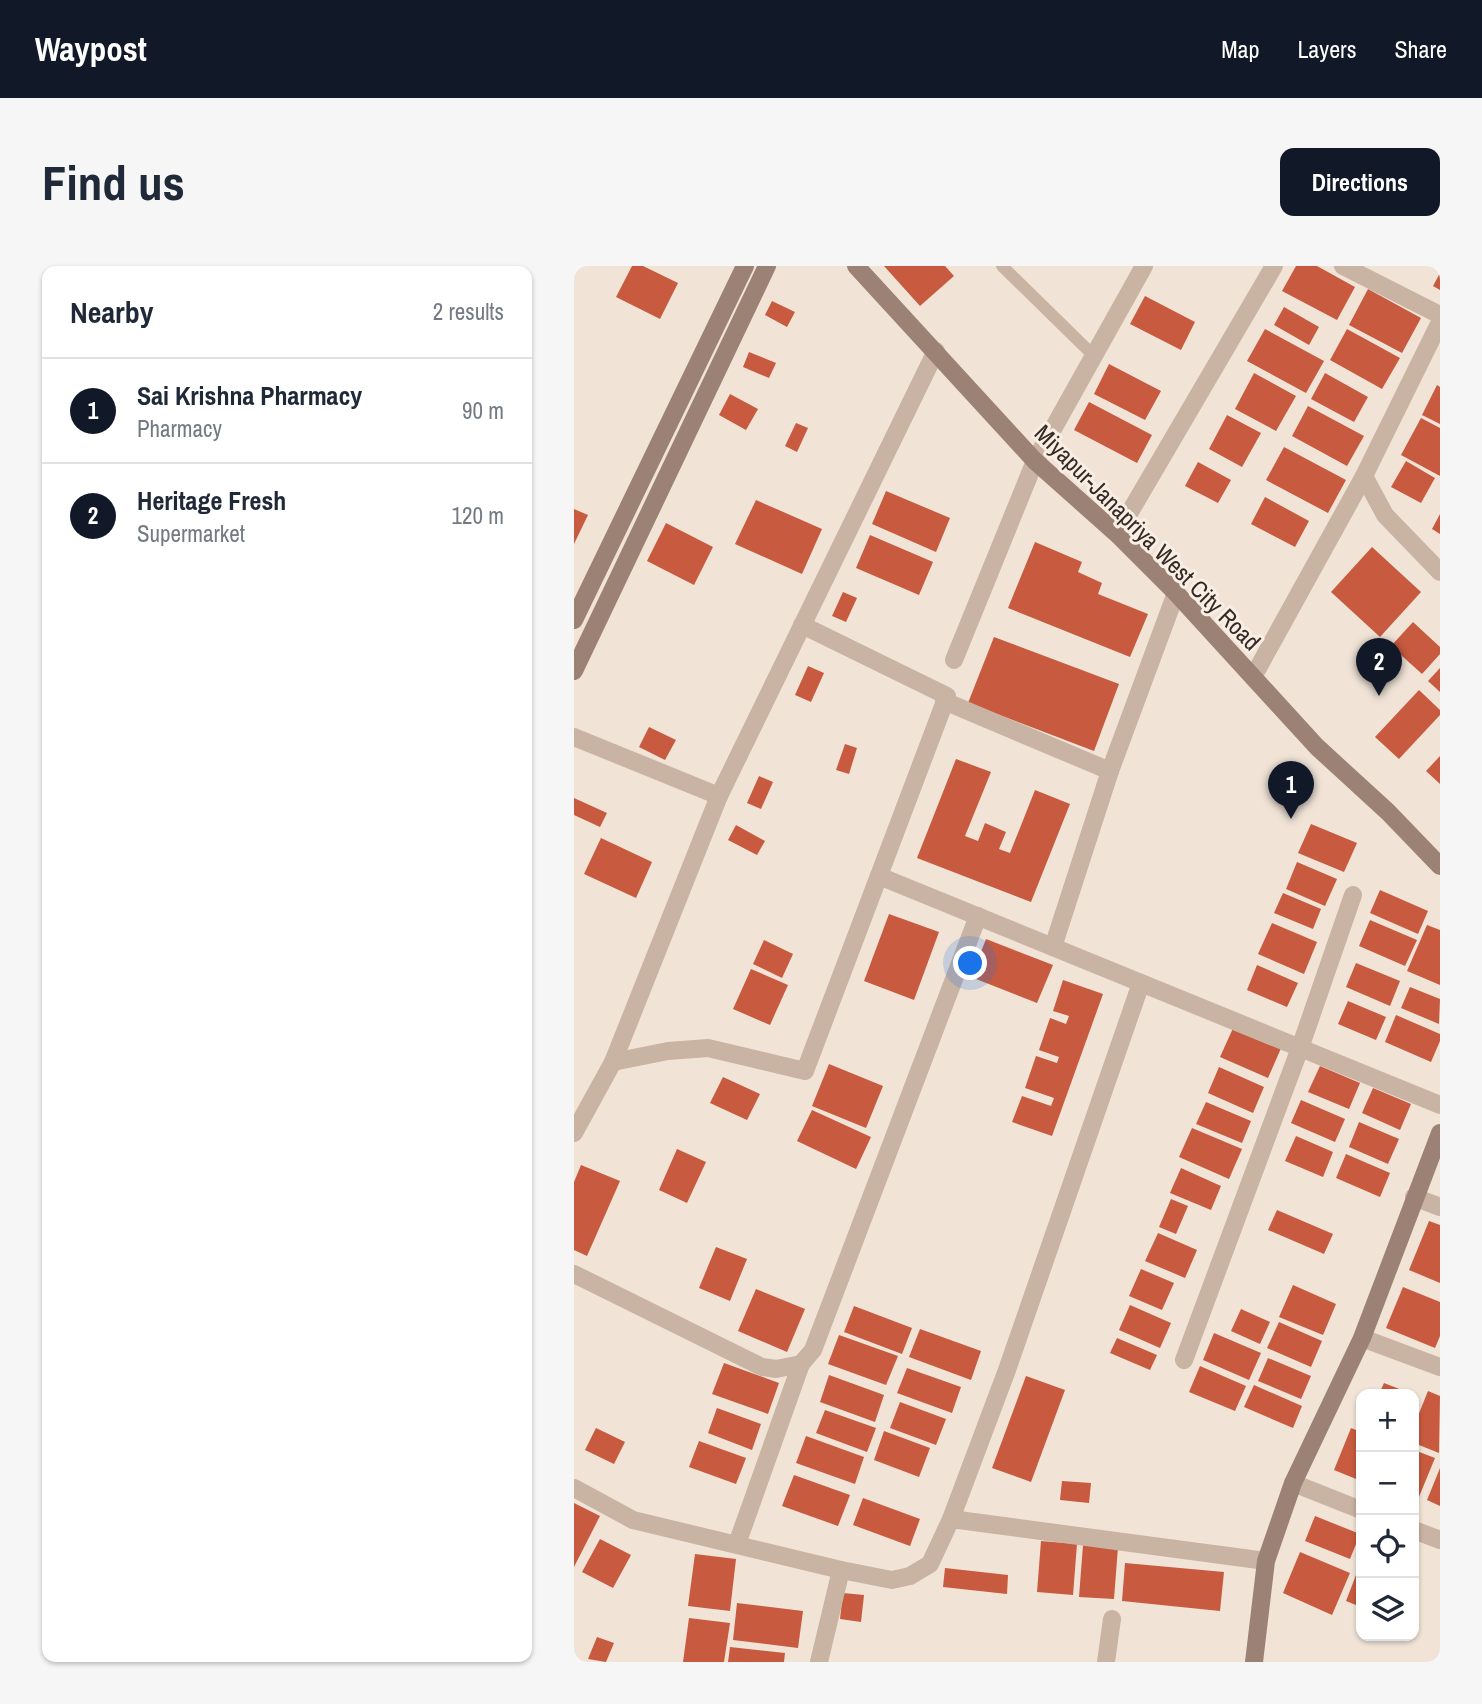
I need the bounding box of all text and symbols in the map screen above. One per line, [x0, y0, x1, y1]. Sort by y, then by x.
text: Waypost [35, 27, 147, 71]
text: Map [1221, 33, 1259, 65]
text: Layers [1297, 33, 1356, 65]
text: Share [1394, 33, 1447, 65]
button: Directions [1280, 148, 1440, 216]
text: Find us [42, 149, 185, 215]
text: Nearby [70, 292, 153, 332]
text: 2 results [433, 296, 504, 327]
text: Sai Krishna Pharmacy [137, 378, 362, 413]
text: 1 [88, 395, 98, 426]
text: 90 m [462, 395, 504, 426]
text: Pharmacy [137, 413, 222, 444]
street label: Miyapur-Janapriya West City Road [1028, 417, 1268, 657]
text: Heritage Fresh [137, 483, 286, 518]
text: 2 [88, 500, 98, 531]
text: 120 m [452, 500, 504, 531]
text: Supermarket [137, 518, 245, 549]
pin: 2 [1356, 638, 1402, 696]
pin: 1 [1268, 761, 1314, 819]
your location [953, 946, 987, 980]
map controls [1356, 1389, 1419, 1641]
button: + [1356, 1389, 1419, 1452]
button: − [1356, 1452, 1419, 1515]
button: locate [1356, 1515, 1419, 1578]
button: layers [1356, 1578, 1419, 1641]

